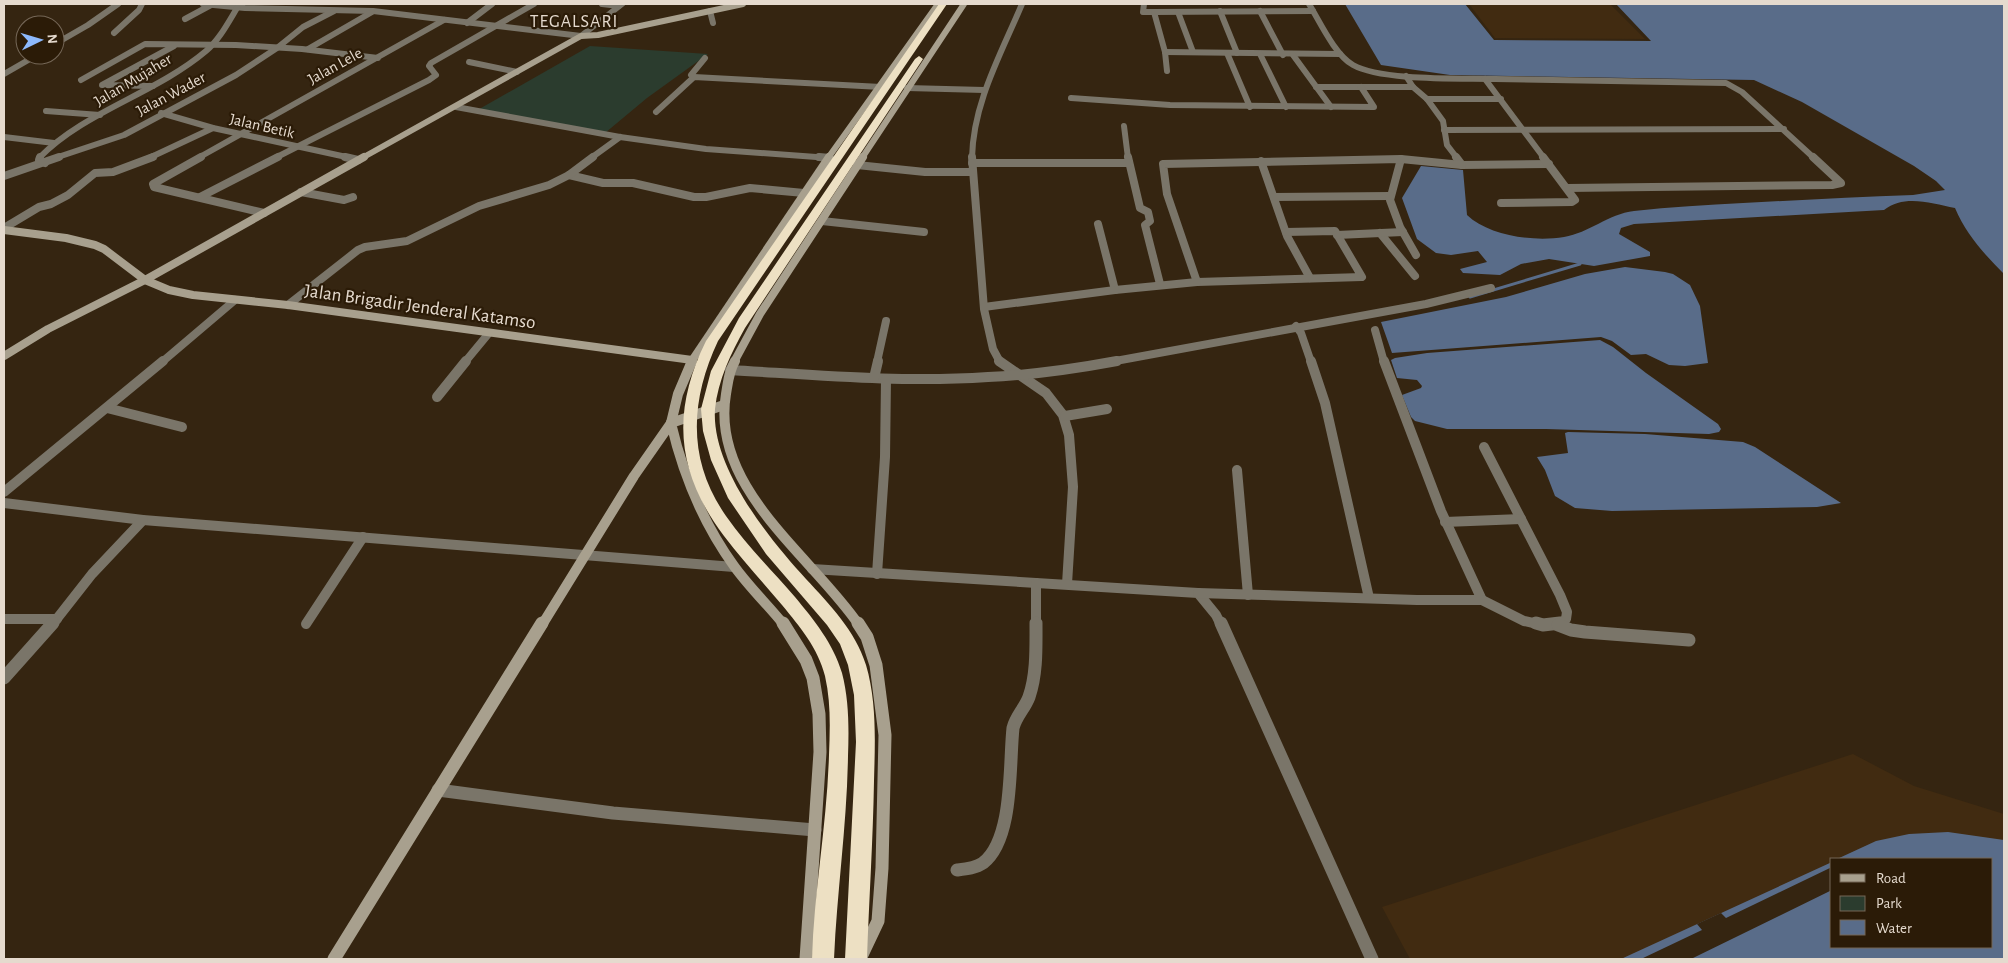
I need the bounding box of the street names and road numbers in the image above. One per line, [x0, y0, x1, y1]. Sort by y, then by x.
street label: Jalan Lele [305, 45, 365, 87]
street label: Jalan Mujaher [92, 50, 176, 110]
street label: Jalan Wader [134, 69, 209, 119]
street label: Jalan Betik [228, 111, 297, 141]
street label: Jalan Brigadir Jenderal Katamso [303, 281, 537, 333]

